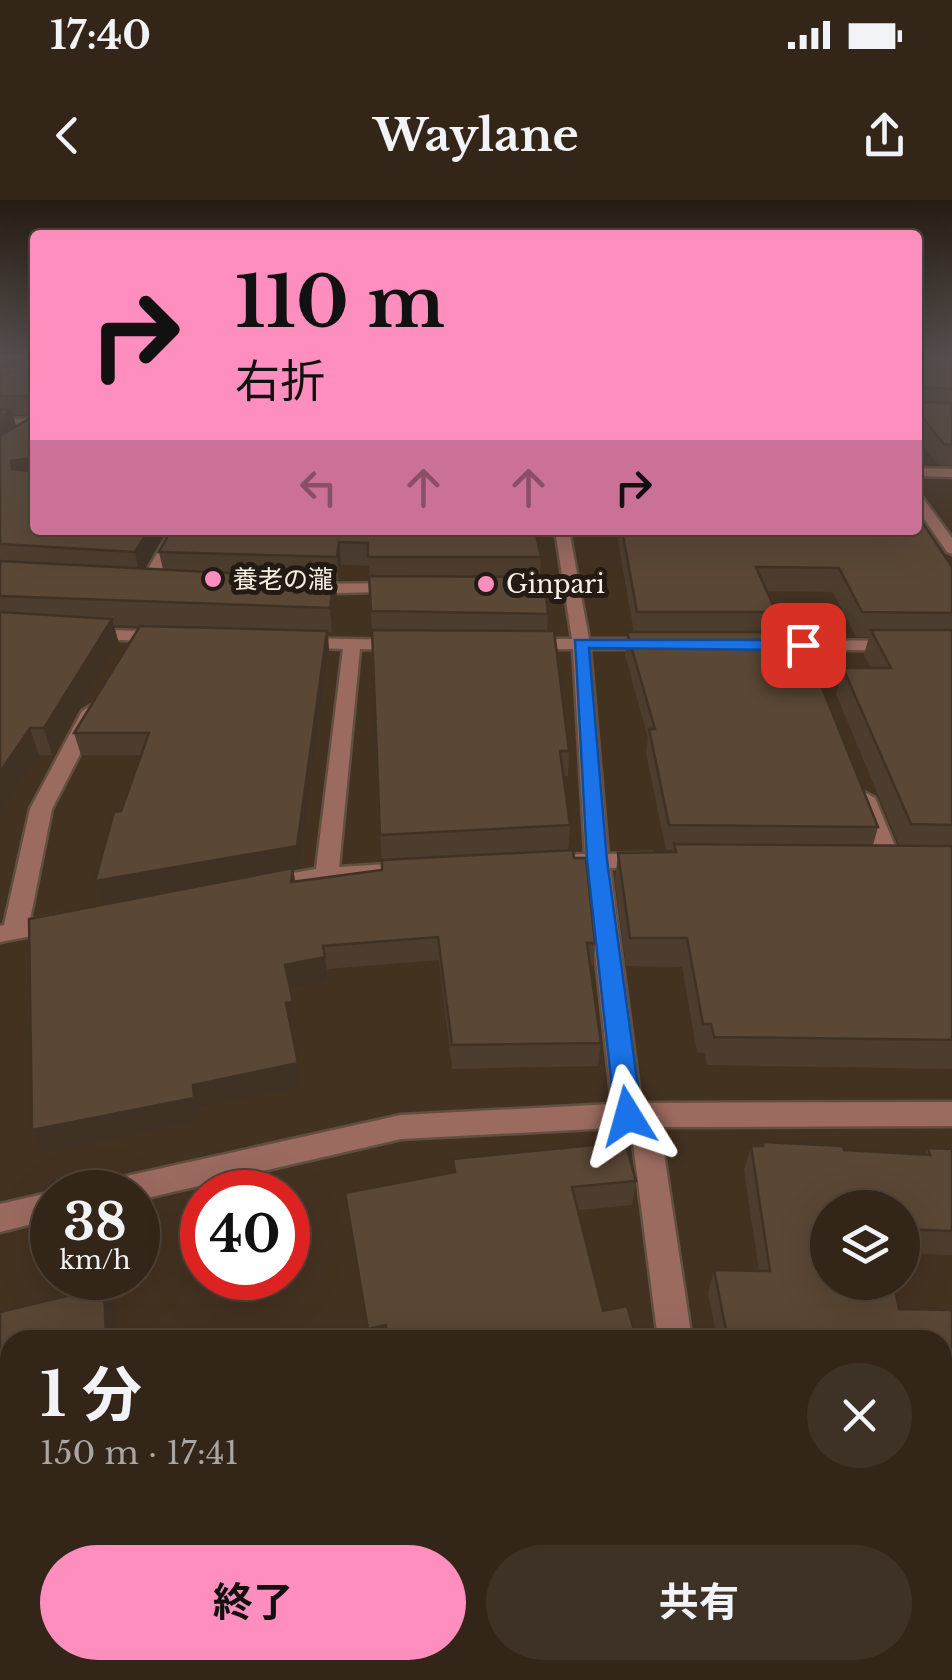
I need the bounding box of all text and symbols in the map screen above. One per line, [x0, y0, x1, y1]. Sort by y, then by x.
text: 17:40 [50, 12, 151, 59]
text: Waylane [373, 107, 579, 163]
icon: back [40, 108, 95, 163]
icon: share [857, 108, 912, 163]
text: 110 m [235, 259, 445, 346]
icon: right [70, 270, 200, 400]
text: 右折 [235, 353, 325, 409]
icon: left [291, 460, 346, 515]
icon: ahead [396, 460, 451, 515]
icon: ahead [501, 460, 556, 515]
icon: right [606, 460, 661, 515]
place label: 養老の瀧 [233, 564, 333, 595]
marker: 養老の瀧 [202, 568, 224, 590]
place label: Ginpari [506, 569, 605, 600]
marker: Ginpari [475, 573, 497, 595]
pin [761, 603, 846, 688]
icon: arrive [776, 618, 831, 673]
position arrow [576, 1064, 680, 1168]
speed limit sign: 40 [180, 1170, 310, 1300]
map controls [810, 1190, 920, 1300]
button: layers [810, 1190, 920, 1300]
text: 38 [63, 1191, 127, 1254]
text: km/h [60, 1245, 130, 1276]
text: 1 分 [40, 1358, 142, 1432]
button: close [807, 1363, 912, 1468]
text: 150 m · 17:41 [40, 1433, 239, 1473]
button: 終了 [40, 1545, 466, 1660]
button: 共有 [486, 1545, 912, 1660]

